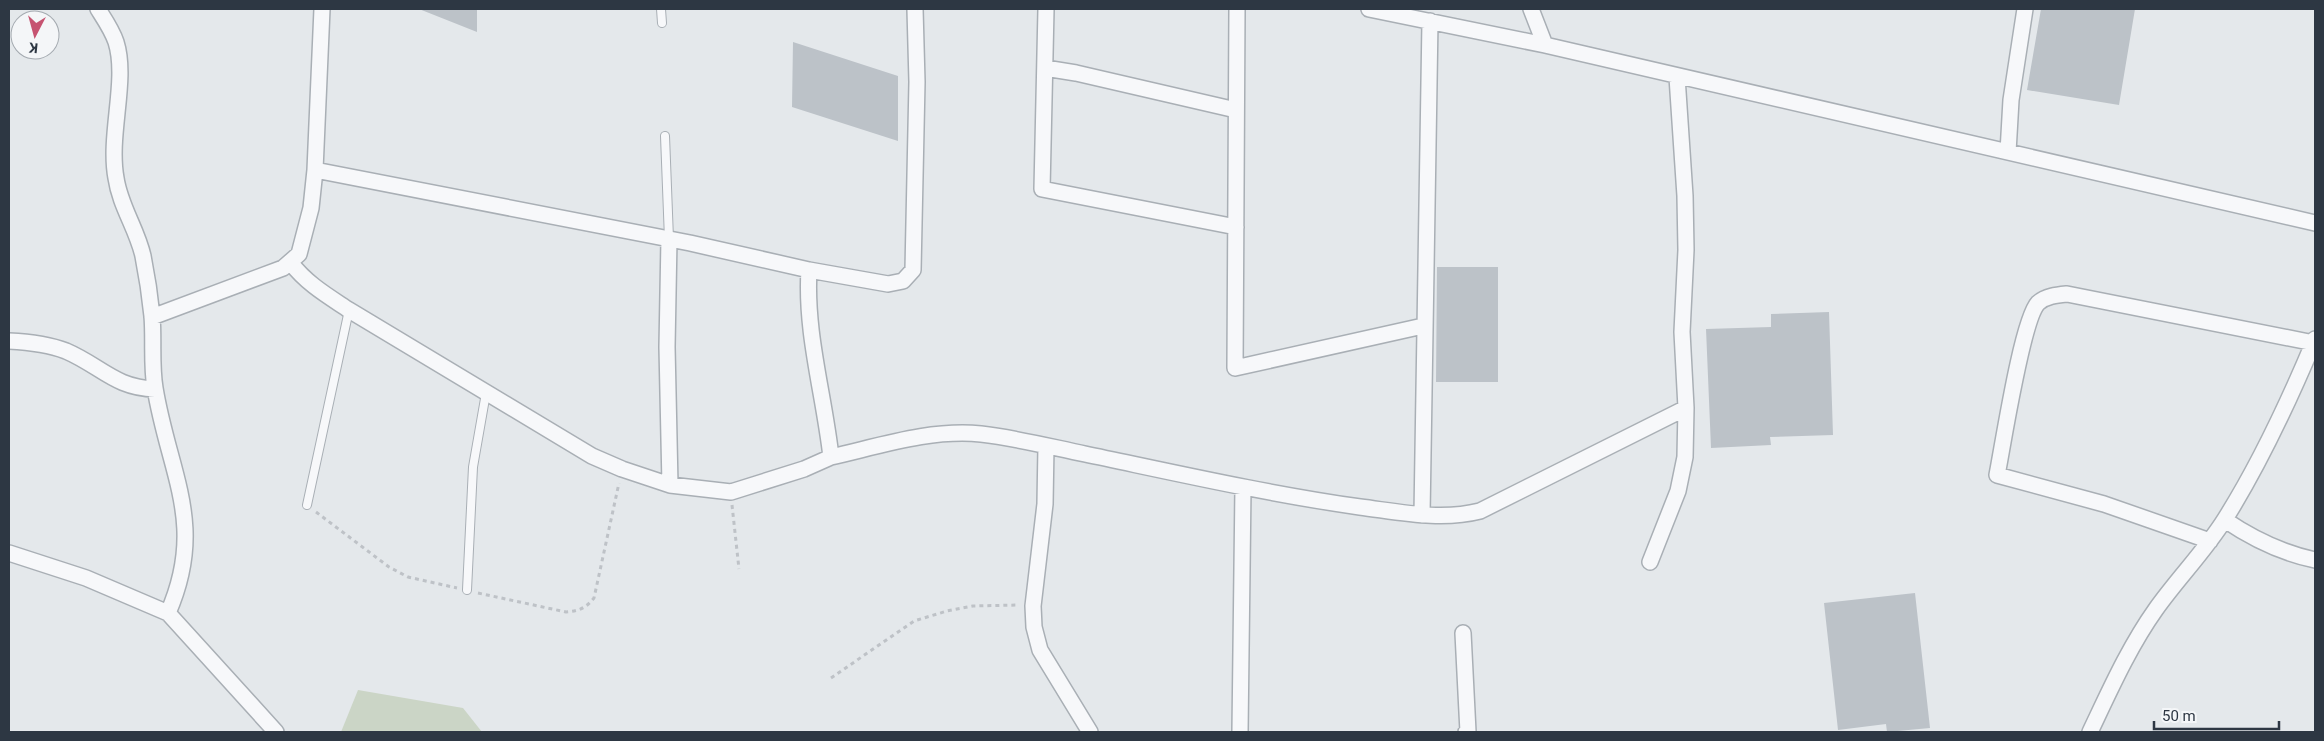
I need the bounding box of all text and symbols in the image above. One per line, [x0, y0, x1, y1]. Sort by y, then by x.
north arrow [10, 10, 60, 60]
text: K [28, 39, 39, 56]
scale bar [2154, 698, 2279, 730]
text: 50 m [2162, 707, 2196, 725]

